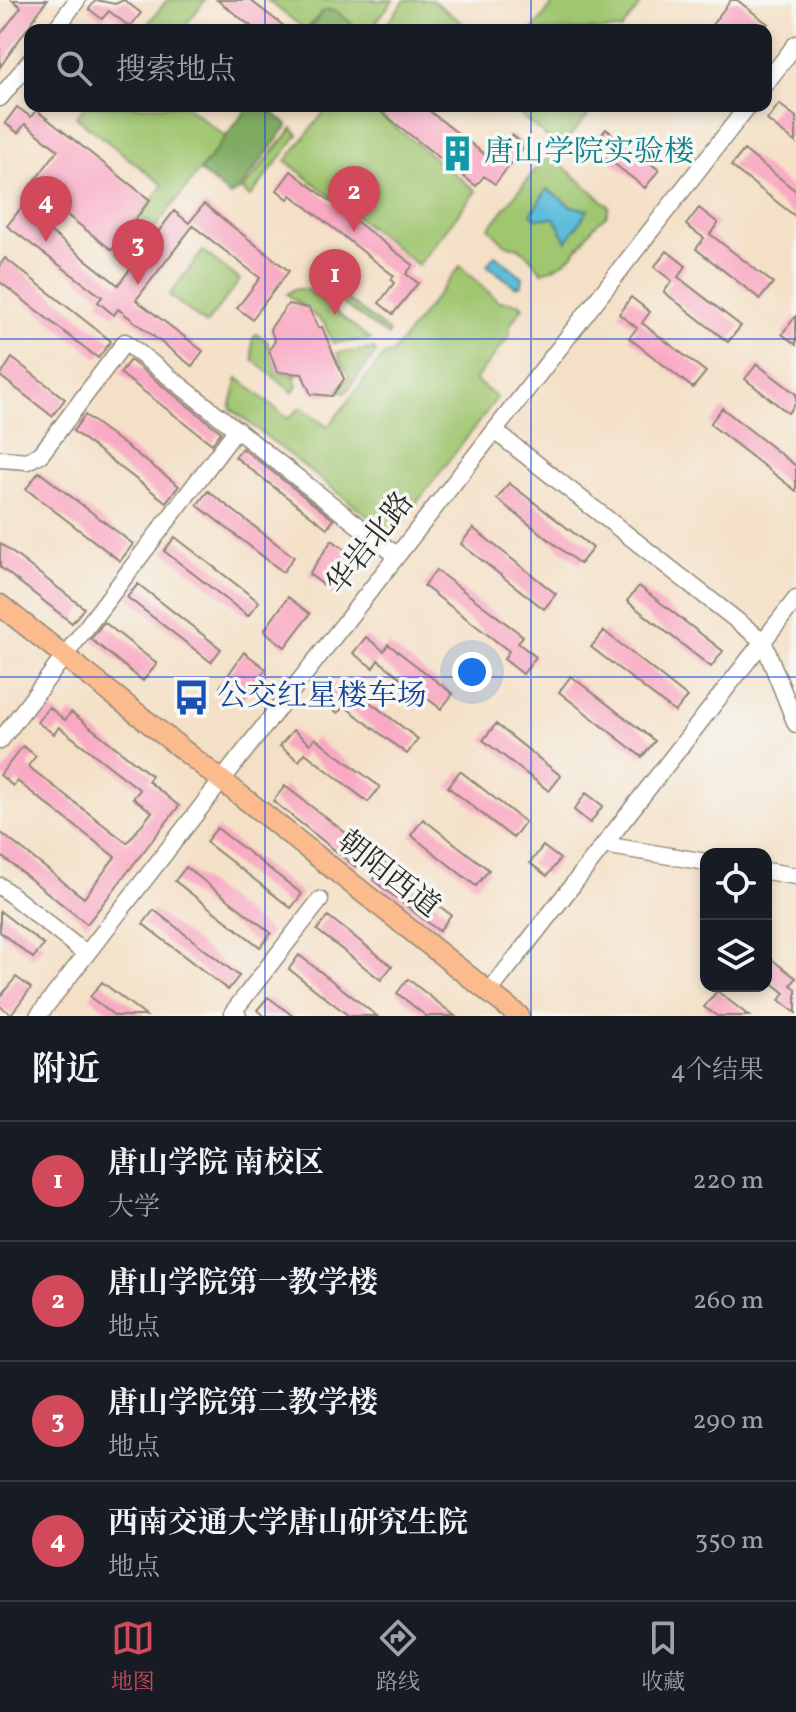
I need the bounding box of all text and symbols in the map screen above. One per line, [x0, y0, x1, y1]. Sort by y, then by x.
search box [24, 24, 772, 112]
icon: search [52, 46, 96, 90]
text: 搜索地点 [116, 50, 236, 92]
place label: 唐山学院实验楼 [484, 132, 694, 174]
building icon: 唐山学院实验楼 [439, 134, 477, 172]
pin: 2 [328, 166, 380, 232]
pin: 4 [20, 176, 72, 242]
pin: 3 [112, 219, 164, 285]
pin: 1 [309, 249, 361, 315]
street label: 华岩北路 [318, 484, 424, 604]
your location [452, 652, 492, 692]
place label: 公交红星楼车场 [217, 676, 427, 718]
bus stop icon: 公交红星楼车场 [172, 678, 210, 716]
street label: 朝阳西道 [328, 822, 448, 928]
map controls [700, 848, 772, 992]
button: locate [700, 848, 772, 920]
button: layers [700, 920, 772, 992]
text: 附近 [32, 1048, 100, 1095]
text: 4个结果 [670, 1053, 764, 1089]
text: 唐山学院 南校区 [108, 1143, 324, 1185]
text: 1 [53, 1163, 63, 1199]
text: 220 m [692, 1163, 764, 1199]
text: 大学 [108, 1190, 160, 1226]
text: 唐山学院第一教学楼 [108, 1263, 378, 1305]
text: 2 [51, 1283, 65, 1319]
text: 260 m [693, 1283, 764, 1319]
text: 地点 [108, 1310, 160, 1346]
text: 唐山学院第二教学楼 [108, 1383, 378, 1425]
text: 3 [51, 1403, 65, 1439]
text: 290 m [692, 1403, 764, 1439]
text: 地点 [108, 1430, 160, 1466]
text: 西南交通大学唐山研究生院 [108, 1503, 468, 1545]
text: 4 [50, 1523, 66, 1559]
text: 350 m [695, 1523, 764, 1559]
text: 地点 [108, 1550, 160, 1586]
tab: 地图 [111, 1616, 155, 1699]
tab: 路线 [376, 1616, 420, 1699]
tab: 收藏 [641, 1616, 685, 1699]

